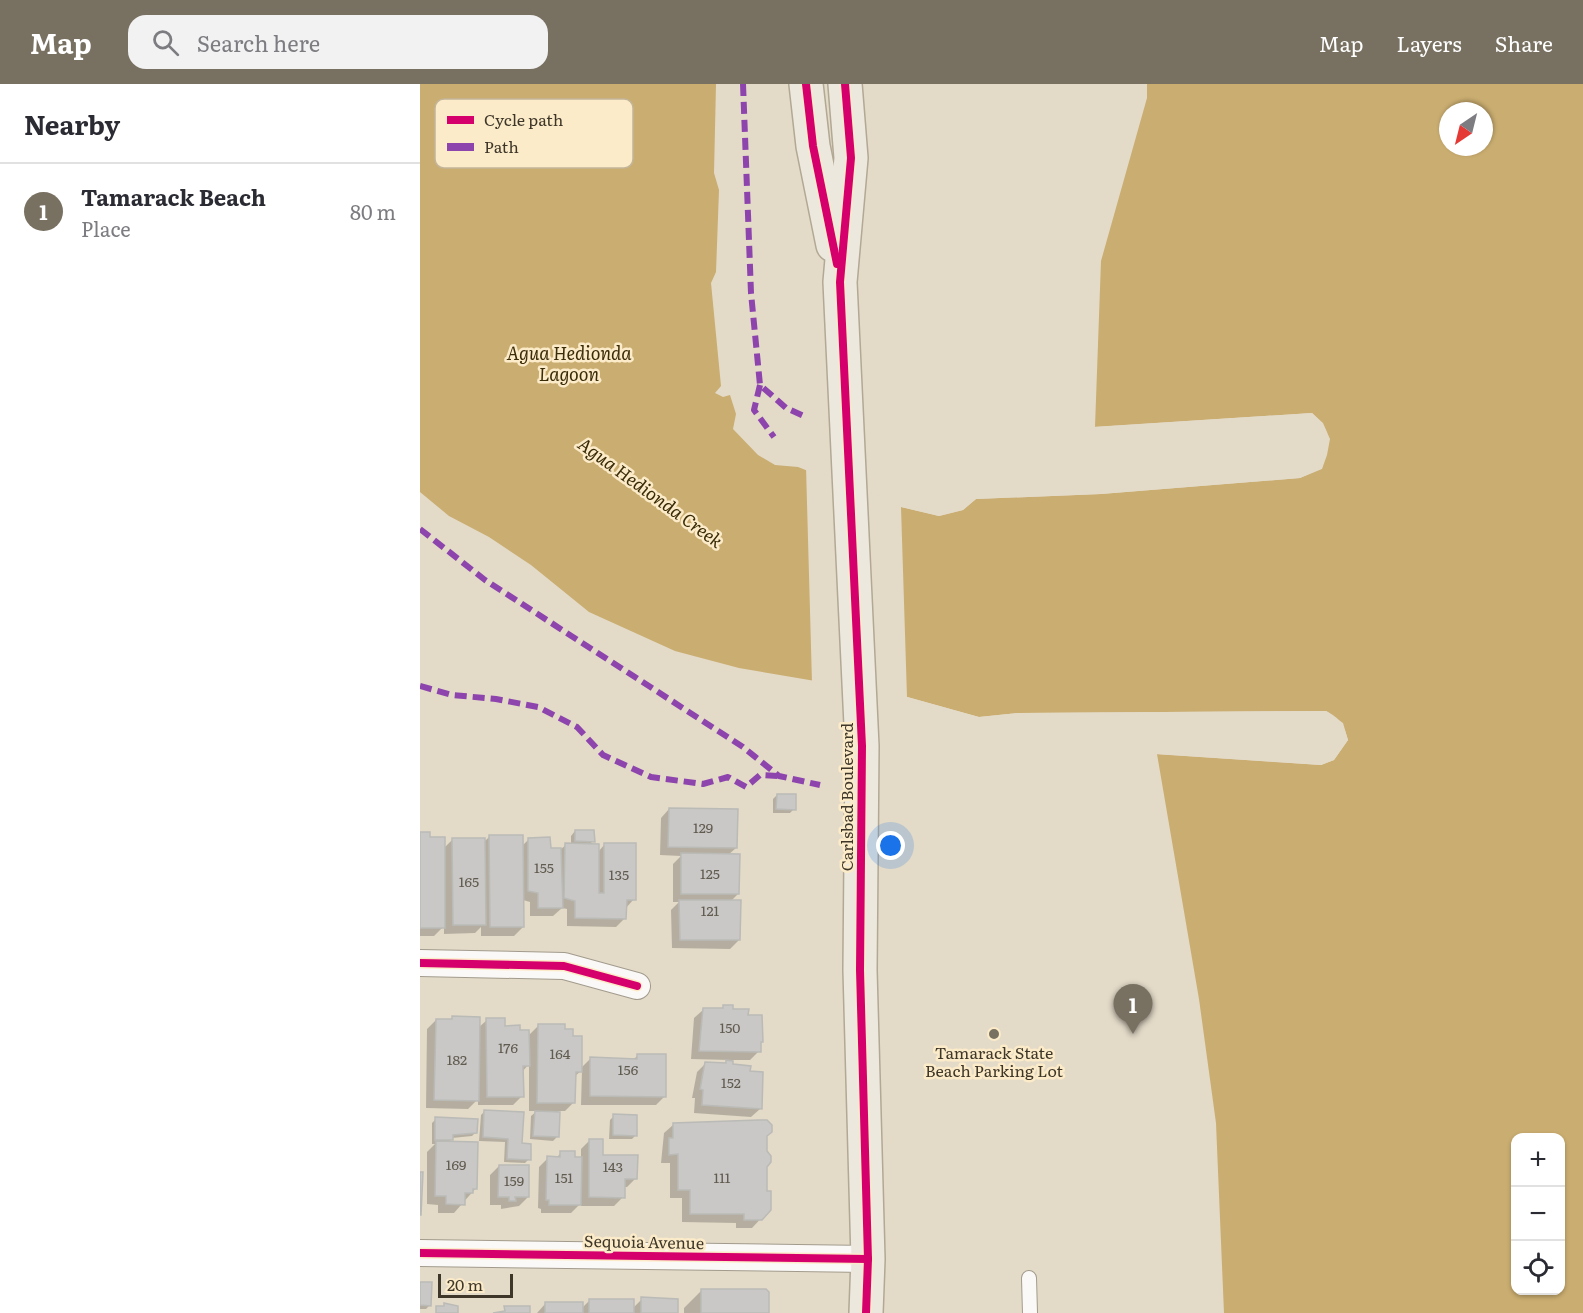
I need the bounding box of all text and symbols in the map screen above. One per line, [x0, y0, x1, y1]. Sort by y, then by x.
search box [128, 15, 548, 69]
text: Map [30, 21, 92, 63]
icon: search [149, 26, 182, 59]
text: Search here [197, 26, 320, 59]
text: Map [1319, 27, 1364, 58]
text: Layers [1397, 27, 1462, 58]
text: Share [1495, 27, 1553, 58]
legend [435, 99, 633, 168]
north arrow [1439, 102, 1493, 156]
text: Nearby [24, 104, 120, 143]
text: Cycle path [484, 107, 564, 131]
text: Path [484, 134, 519, 158]
text: Tamarack Beach [81, 180, 266, 213]
text: 1 [39, 196, 48, 226]
text: 80 m [350, 196, 396, 226]
text: Place [81, 213, 131, 243]
water label: Agua Hedionda Lagoon [506, 339, 632, 387]
water label: Agua Hedionda Creek [573, 430, 729, 554]
street label: Carlsbad Boulevard [834, 723, 858, 871]
house number: 129 [693, 817, 713, 837]
your location [876, 831, 905, 860]
house number: 155 [534, 857, 554, 877]
house number: 125 [700, 863, 720, 883]
house number: 135 [609, 864, 629, 884]
house number: 165 [459, 871, 479, 891]
house number: 121 [701, 900, 720, 920]
pin: 1 [1114, 984, 1152, 1034]
house number: 150 [720, 1017, 740, 1037]
marker: Tamarack State Beach Parking Lot [987, 1027, 1001, 1041]
house number: 176 [498, 1037, 518, 1057]
place label: Tamarack State Beach Parking Lot [925, 1040, 1064, 1082]
house number: 164 [550, 1043, 571, 1063]
house number: 182 [447, 1049, 467, 1069]
house number: 156 [618, 1059, 639, 1079]
house number: 152 [721, 1072, 741, 1092]
map controls [1511, 1133, 1565, 1295]
button: + [1511, 1133, 1565, 1187]
house number: 169 [446, 1154, 466, 1174]
house number: 143 [603, 1156, 623, 1176]
house number: 151 [555, 1167, 574, 1187]
house number: 111 [713, 1167, 731, 1187]
house number: 159 [504, 1170, 524, 1190]
button: − [1511, 1187, 1565, 1241]
street label: Sequoia Avenue [584, 1228, 704, 1254]
button: locate [1511, 1241, 1565, 1295]
scale bar [438, 1271, 513, 1298]
text: 20 m [447, 1272, 483, 1296]

